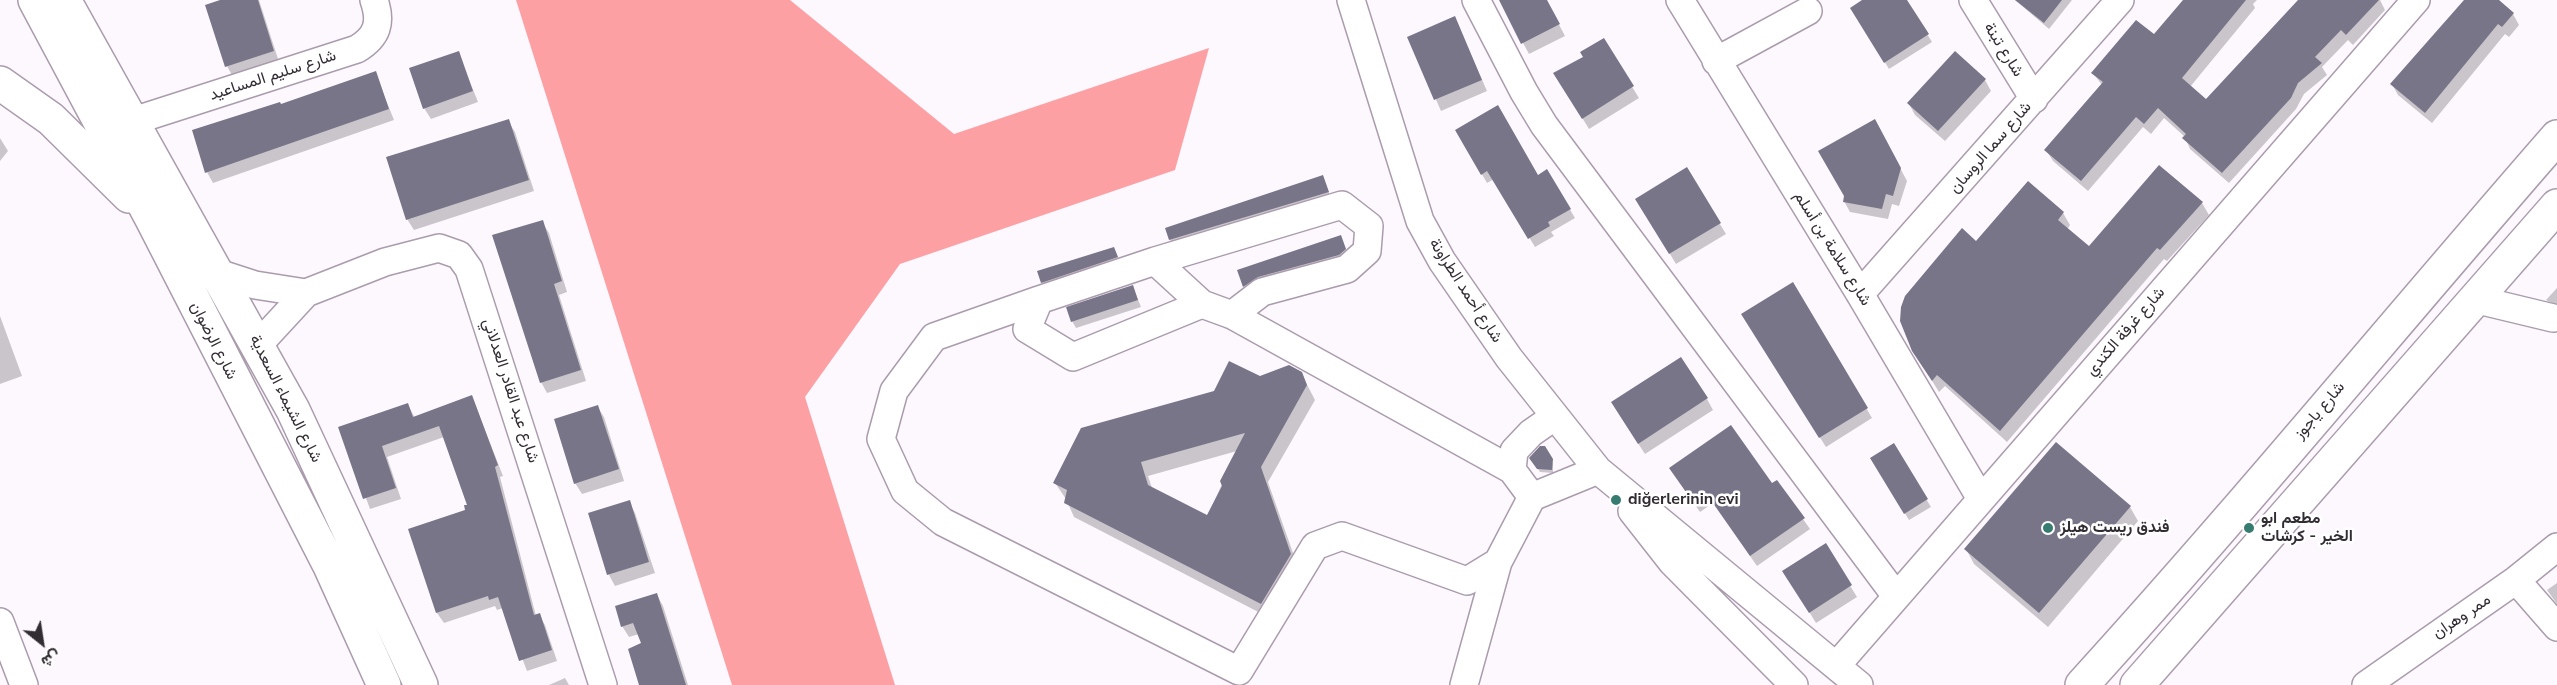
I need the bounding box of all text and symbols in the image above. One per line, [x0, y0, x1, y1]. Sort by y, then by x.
street label: شارع تبنة [1979, 19, 2027, 81]
street label: شارع سليم المساعيد [207, 46, 339, 106]
street label: شارع سما الروسان [1946, 98, 2036, 198]
street label: شارع سلامة بن أسلم [1789, 188, 1875, 310]
street label: شارع أحمد الطراونة [1424, 235, 1506, 347]
street label: شارع غرفة الكندي [2082, 284, 2170, 380]
street label: شارع الرضوان [185, 299, 241, 383]
street label: شارع عبد القادر العدلاني [478, 316, 542, 466]
street label: شارع الشيماء السعدية [245, 332, 325, 466]
street label: شارع ياجوز [2291, 378, 2349, 444]
place label: diğerlerinin evi [1628, 490, 1739, 510]
marker: diğerlerinin evi [1609, 493, 1623, 507]
place label: مطعم ابو الخير - كرشات [2261, 509, 2353, 547]
place label: فندق ريست هيلز [2060, 518, 2170, 538]
marker: فندق ريست هيلز [2041, 521, 2055, 535]
marker: مطعم ابو الخير - كرشات [2242, 521, 2256, 535]
street label: ممر وهران [2429, 591, 2495, 643]
north arrow [12, 613, 72, 673]
text: ش [37, 644, 65, 673]

